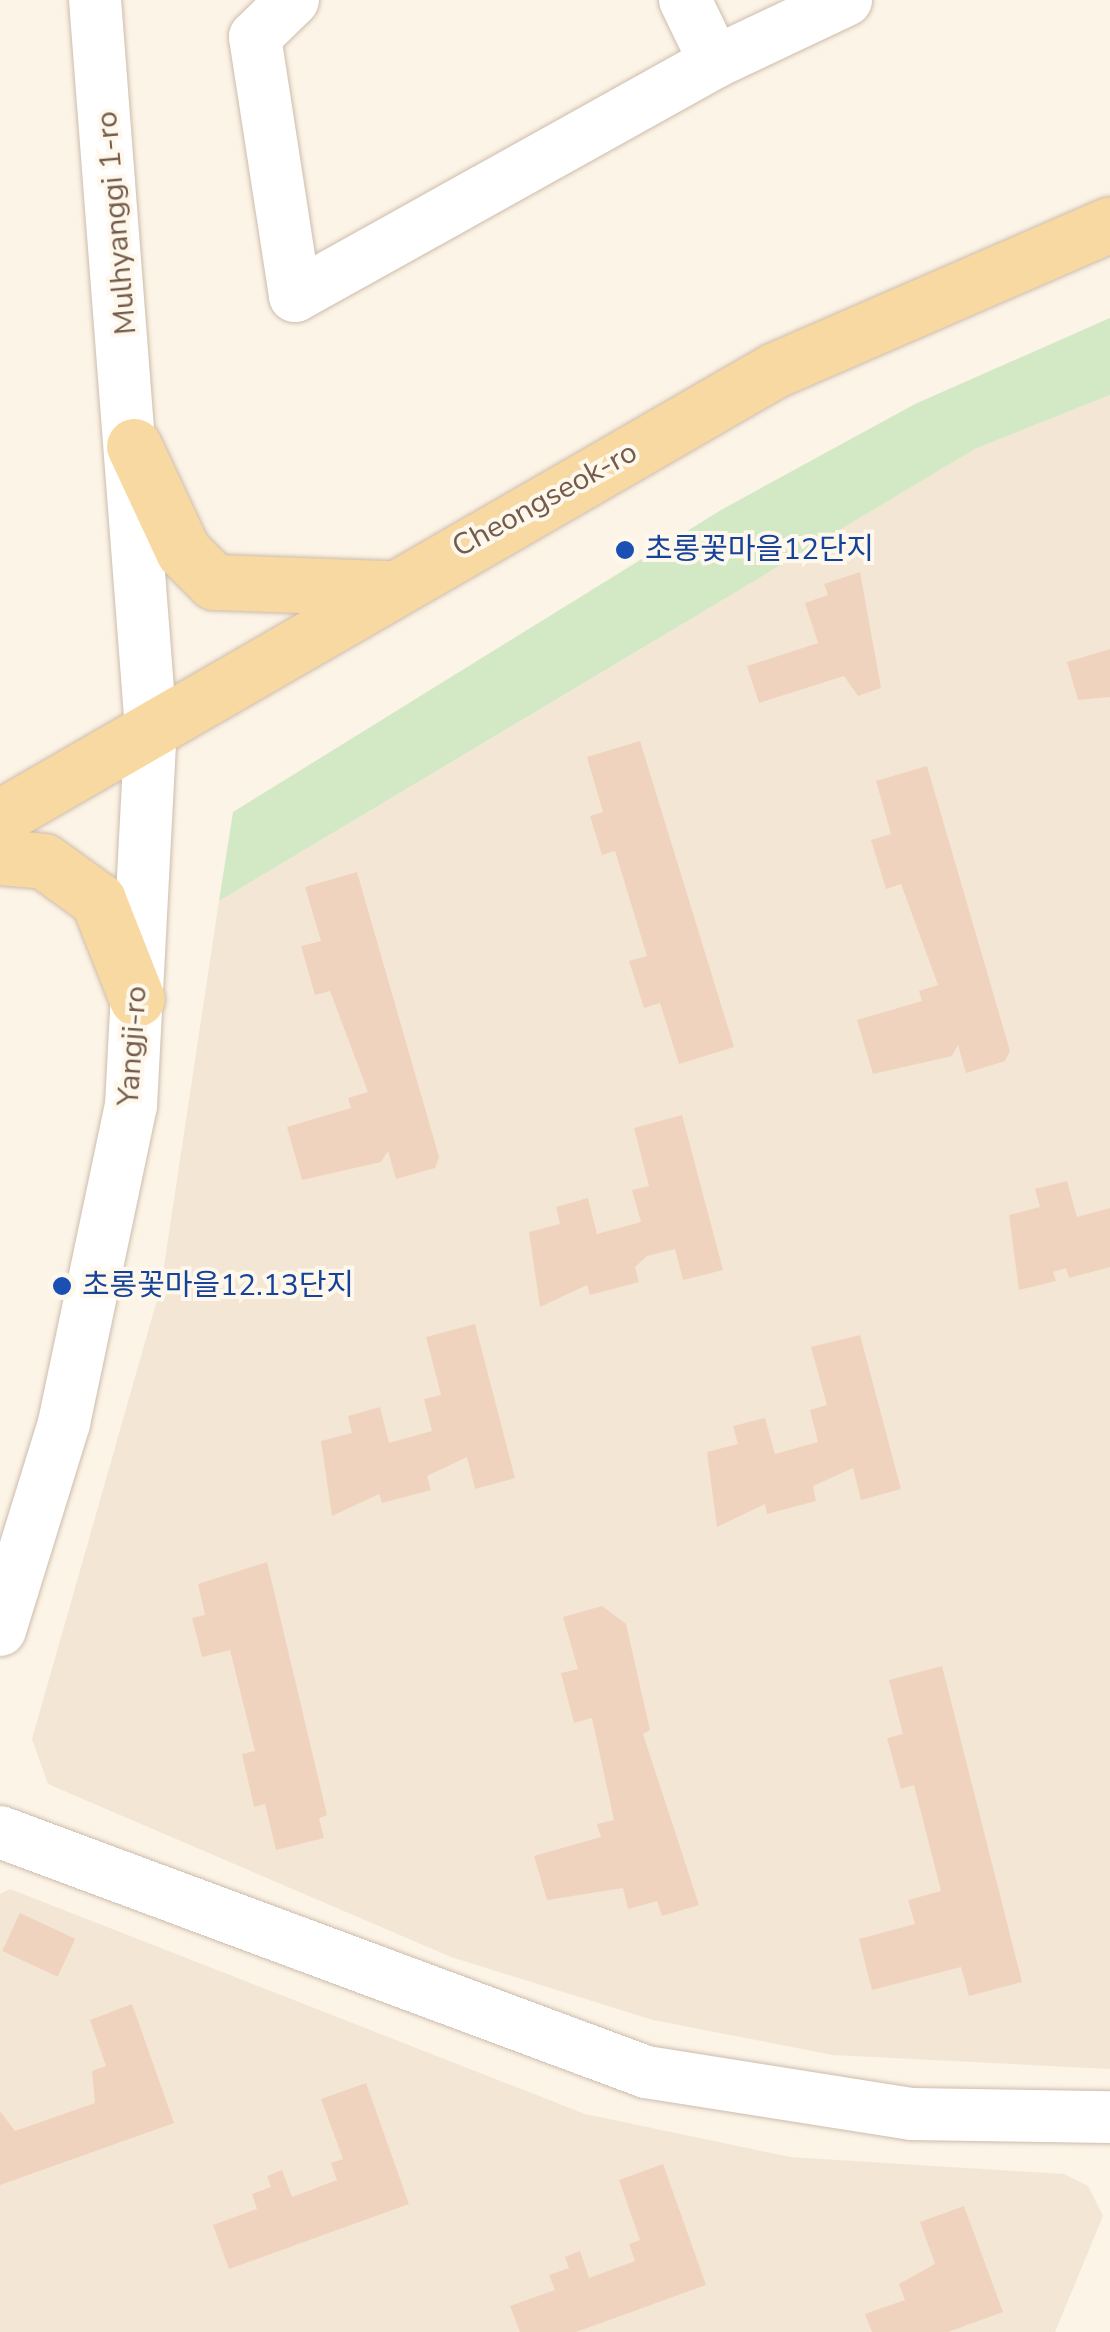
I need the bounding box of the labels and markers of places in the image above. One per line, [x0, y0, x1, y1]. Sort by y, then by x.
place label: 초롱꽃마을12단지 [645, 532, 874, 568]
marker: 초롱꽃마을12단지 [614, 539, 636, 561]
place label: 초롱꽃마을12.13단지 [82, 1268, 354, 1304]
marker: 초롱꽃마을12.13단지 [51, 1275, 73, 1297]

